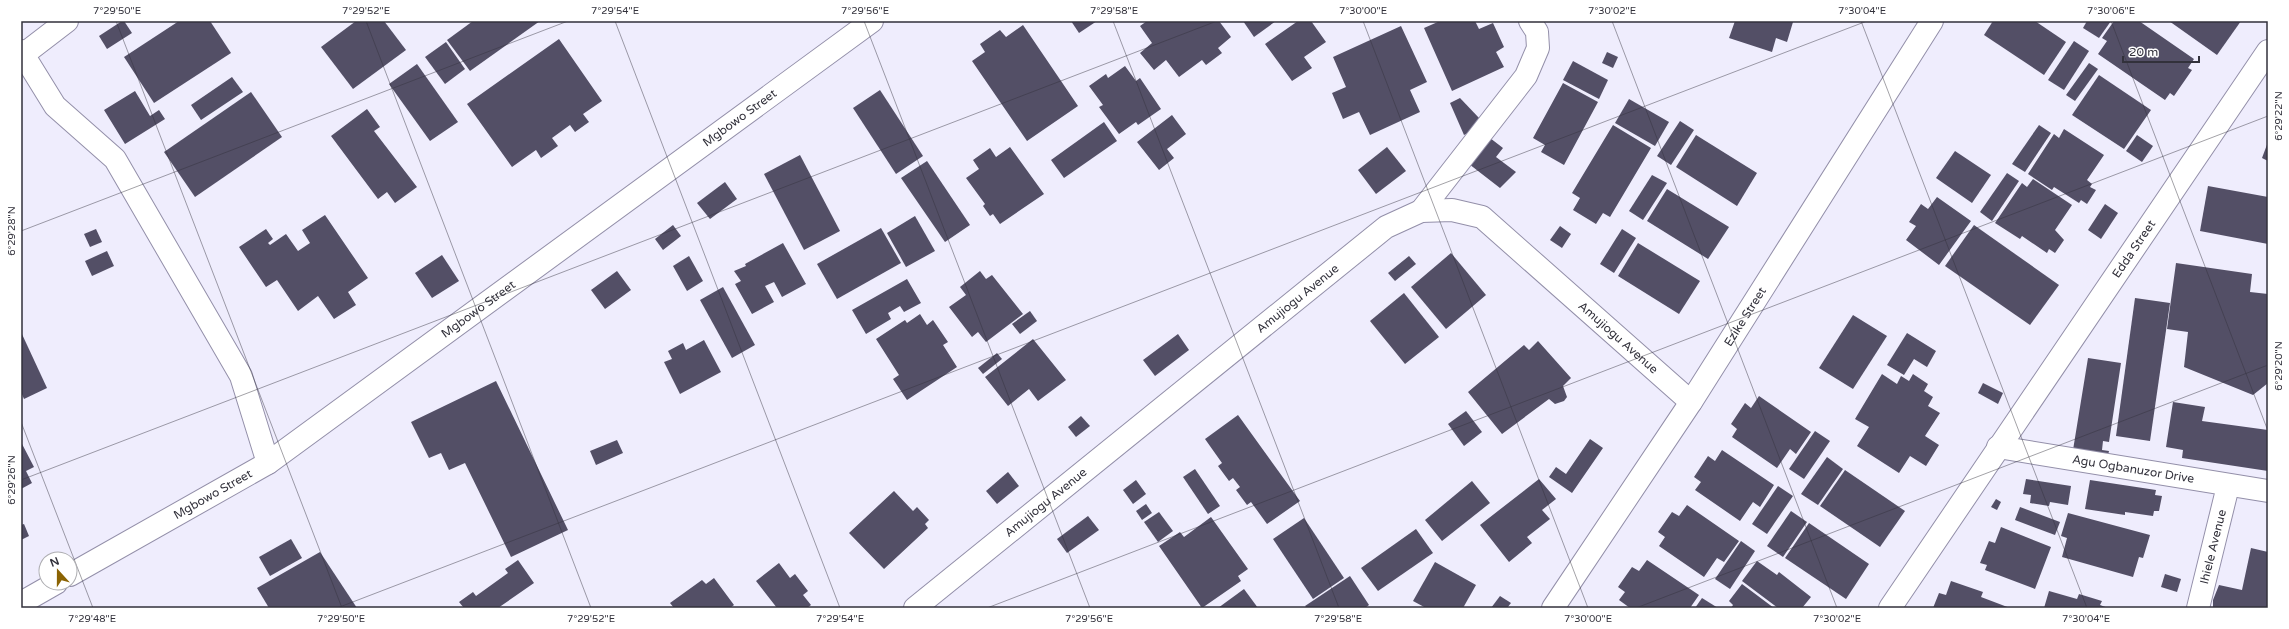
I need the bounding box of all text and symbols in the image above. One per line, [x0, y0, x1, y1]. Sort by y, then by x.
text: 7°29'50"E [93, 5, 141, 17]
text: 7°29'52"E [342, 5, 390, 17]
text: 7°29'54"E [591, 5, 639, 17]
text: 7°29'56"E [841, 5, 889, 17]
text: 7°29'58"E [1090, 5, 1138, 17]
text: 7°30'00"E [1339, 5, 1387, 17]
text: 7°30'02"E [1588, 5, 1636, 17]
text: 7°30'04"E [1838, 5, 1886, 17]
text: 7°30'06"E [2087, 5, 2135, 17]
scale bar [2123, 38, 2199, 64]
text: 20 m [2129, 45, 2158, 59]
street label: Mgbowo Street [700, 86, 780, 149]
text: 6°29'22"N [2273, 91, 2285, 141]
text: 6°29'28"N [6, 206, 18, 256]
street label: Edda Street [2109, 217, 2159, 280]
street label: Amujiogu Avenue [1254, 261, 1342, 336]
street label: Mgbowo Street [439, 277, 518, 341]
street label: Ezike Street [1721, 284, 1769, 349]
street label: Amujiogu Avenue [1576, 299, 1661, 377]
text: 6°29'20"N [2273, 341, 2285, 391]
street label: Agu Ogbanuzor Drive [2071, 452, 2195, 486]
text: 6°29'26"N [6, 455, 18, 505]
street label: Amujiogu Avenue [1002, 465, 1090, 540]
street label: Mgbowo Street [171, 466, 255, 522]
street label: Ihiele Avenue [2197, 508, 2229, 586]
north arrow [38, 551, 78, 591]
text: N [48, 554, 61, 570]
text: 7°29'48"E [68, 613, 116, 625]
text: 7°29'50"E [317, 613, 365, 625]
text: 7°29'52"E [567, 613, 615, 625]
text: 7°29'54"E [816, 613, 864, 625]
text: 7°29'56"E [1065, 613, 1113, 625]
text: 7°29'58"E [1314, 613, 1362, 625]
text: 7°30'00"E [1564, 613, 1612, 625]
text: 7°30'02"E [1813, 613, 1861, 625]
text: 7°30'04"E [2062, 613, 2110, 625]

